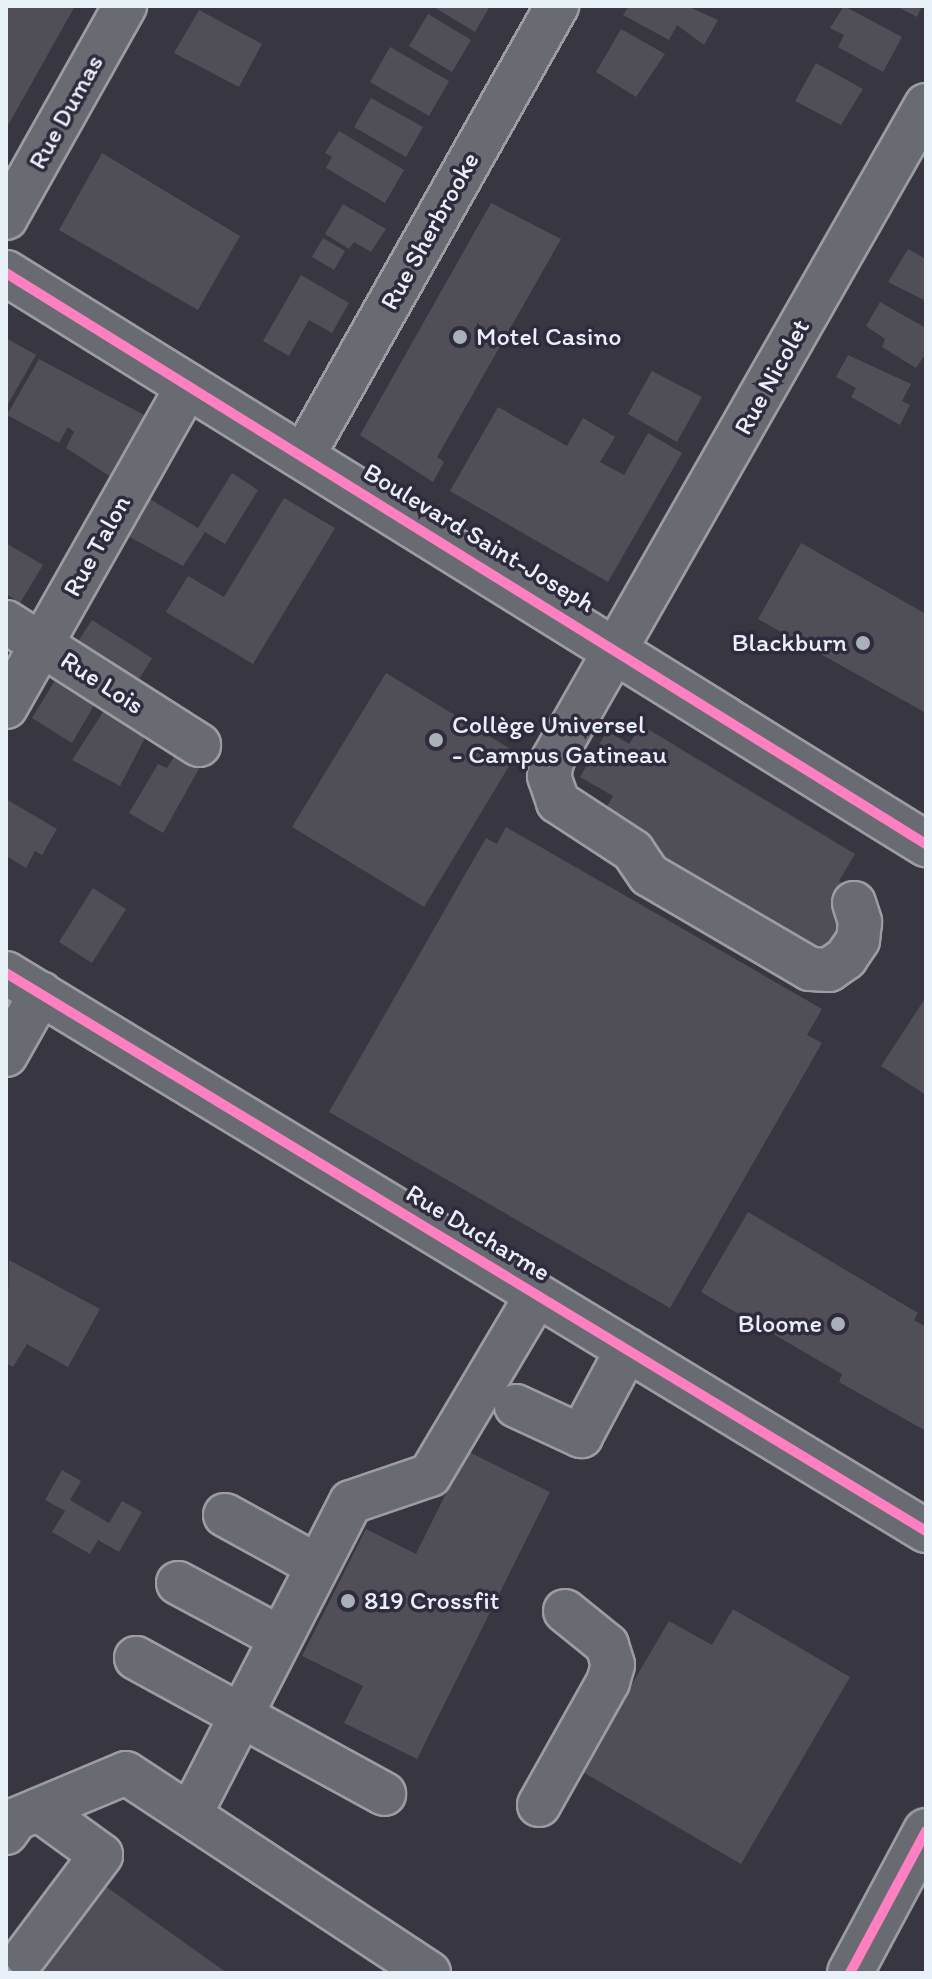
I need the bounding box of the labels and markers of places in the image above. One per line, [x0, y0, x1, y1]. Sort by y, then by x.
place label: Motel Casino [476, 321, 621, 353]
marker: Motel Casino [451, 328, 469, 346]
place label: Blackburn [732, 627, 847, 659]
marker: Blackburn [854, 634, 872, 652]
place label: Collège Universel - Campus Gatineau [452, 709, 667, 770]
marker: Collège Universel - Campus Gatineau [427, 731, 445, 749]
place label: Bloome [738, 1308, 822, 1340]
marker: Bloome [829, 1315, 847, 1333]
place label: 819 Crossfit [364, 1585, 499, 1617]
marker: 819 Crossfit [339, 1592, 357, 1610]

